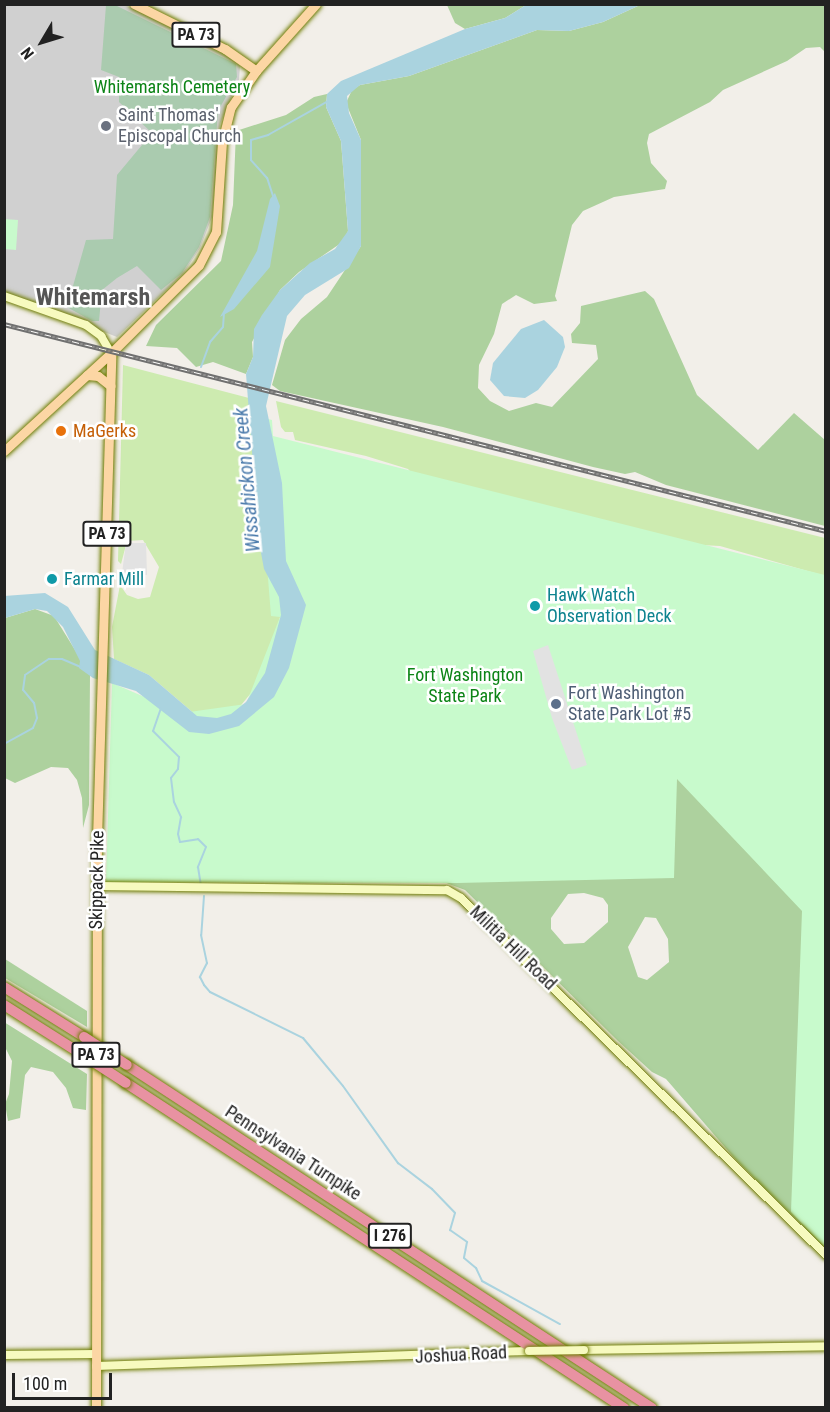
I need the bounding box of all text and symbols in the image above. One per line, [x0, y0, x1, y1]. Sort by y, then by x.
north arrow [12, 12, 72, 72]
road number: PA 73 [170, 22, 222, 48]
text: N [17, 44, 38, 63]
park label: Whitemarsh Cemetery [94, 76, 250, 98]
place label: Saint Thomas' Episcopal Church [118, 105, 241, 148]
marker: Saint Thomas' Episcopal Church [99, 119, 113, 133]
district label: Whitemarsh [36, 284, 150, 312]
water label: Wissahickon Creek [229, 407, 265, 553]
place label: MaGerks [73, 420, 136, 442]
marker: MaGerks [54, 424, 68, 438]
road number: PA 73 [82, 521, 132, 547]
place label: Farmar Mill [64, 568, 144, 590]
marker: Farmar Mill [45, 572, 59, 586]
place label: Hawk Watch Observation Deck [547, 585, 672, 628]
marker: Hawk Watch Observation Deck [528, 599, 542, 613]
park label: Fort Washington State Park [407, 665, 523, 708]
place label: Fort Washington State Park Lot #5 [568, 683, 691, 726]
marker: Fort Washington State Park Lot #5 [549, 697, 563, 711]
street label: Skippack Pike [85, 830, 109, 930]
street label: Militia Hill Road [465, 901, 561, 995]
road number: PA 73 [70, 1042, 122, 1068]
street label: Pennsylvania Turnpike [221, 1101, 365, 1205]
road number: I 276 [368, 1223, 412, 1249]
street label: Joshua Road [414, 1342, 508, 1368]
scale bar [15, 1361, 116, 1399]
text: 100 m [23, 1373, 67, 1394]

